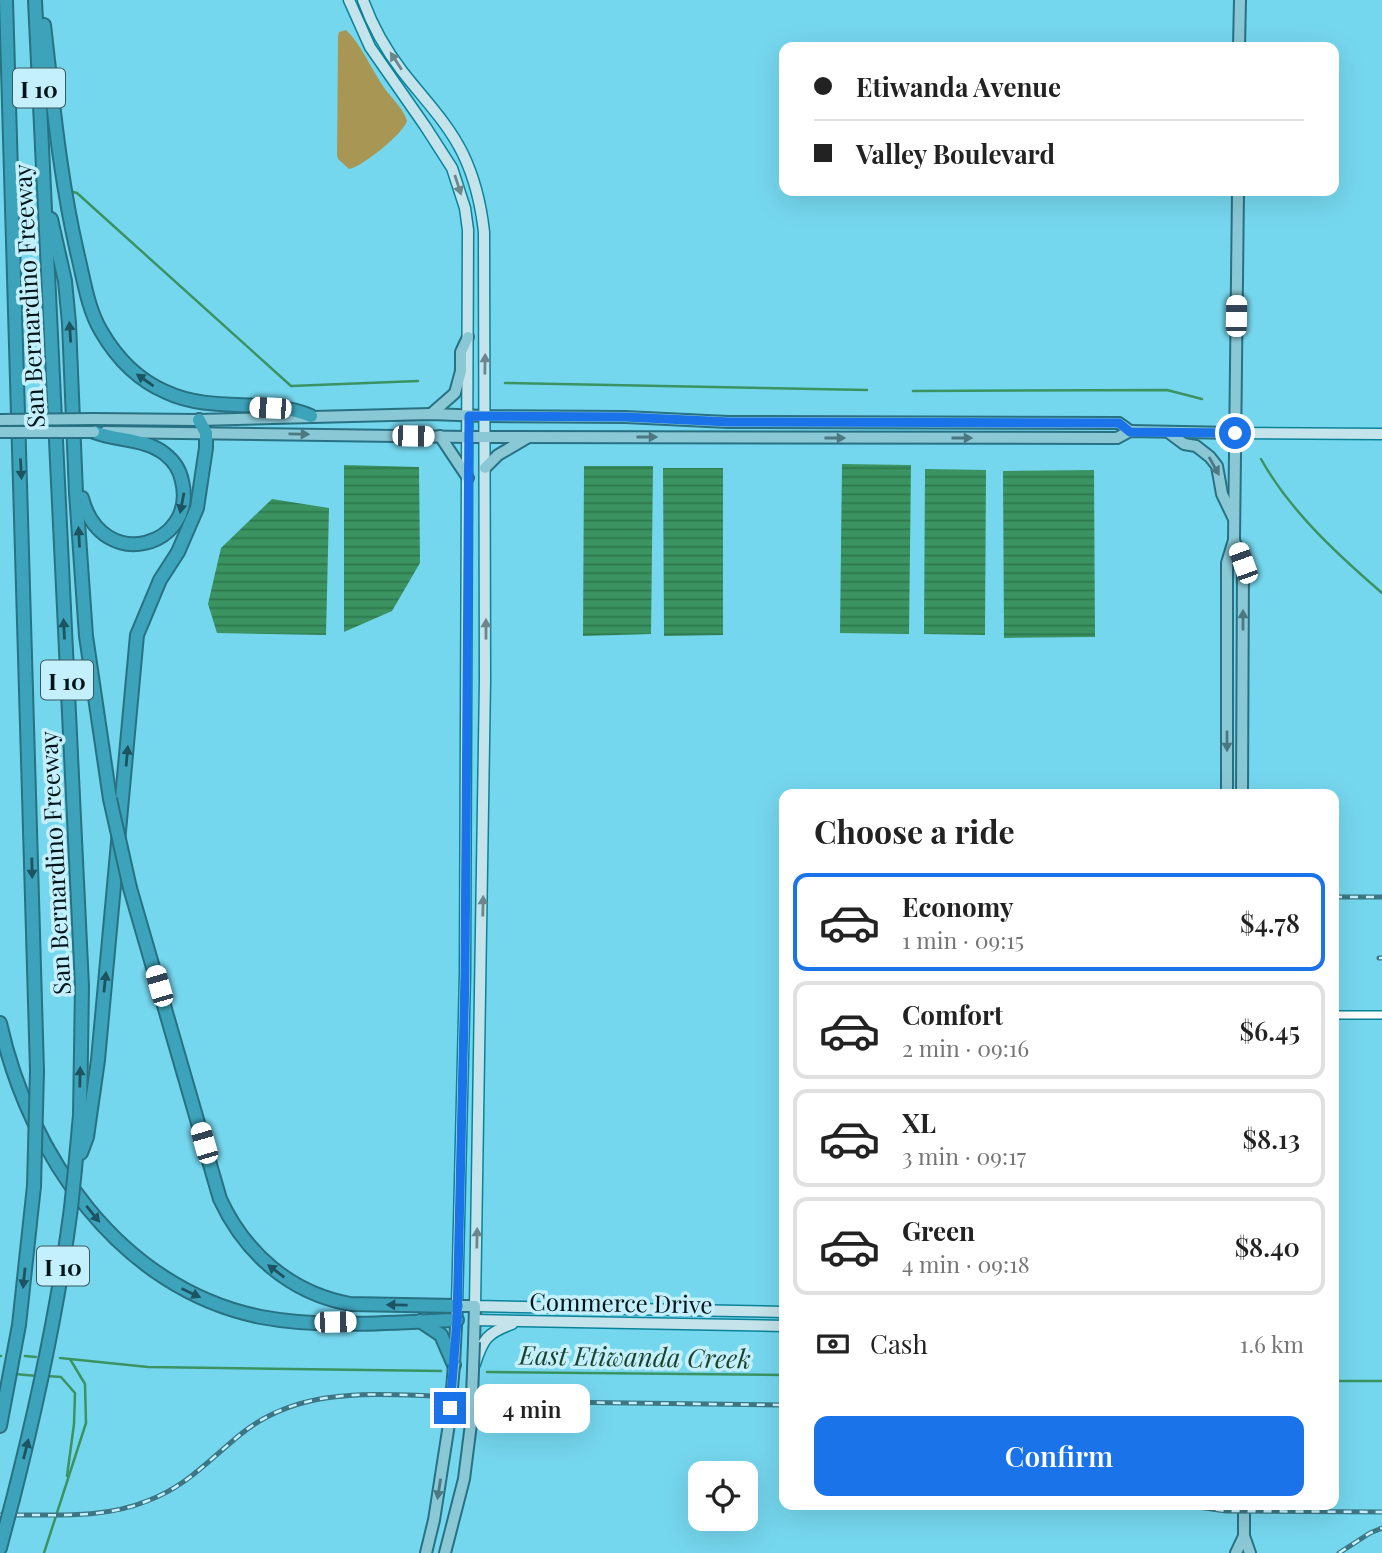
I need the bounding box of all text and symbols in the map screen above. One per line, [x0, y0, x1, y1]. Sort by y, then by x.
one-way arrow [389, 51, 402, 71]
road number: I 10 [13, 68, 65, 108]
text: Etiwanda Avenue [856, 69, 1061, 104]
text: Valley Boulevard [856, 136, 1055, 171]
street label: San Bernardino Freeway [5, 163, 51, 429]
one-way arrow [453, 174, 464, 195]
car [1226, 295, 1247, 337]
one-way arrow [64, 320, 75, 342]
one-way arrow [479, 352, 491, 374]
one-way arrow [136, 374, 155, 387]
car [249, 396, 292, 420]
route start [1219, 417, 1251, 449]
car [392, 425, 435, 447]
one-way arrow [288, 428, 310, 440]
one-way arrow [637, 431, 659, 443]
one-way arrow [824, 432, 846, 444]
one-way arrow [951, 432, 973, 444]
one-way arrow [1208, 456, 1220, 475]
one-way arrow [16, 458, 27, 480]
one-way arrow [176, 492, 187, 514]
one-way arrow [73, 526, 84, 548]
car [1226, 540, 1261, 586]
one-way arrow [1237, 609, 1249, 631]
one-way arrow [59, 618, 70, 640]
one-way arrow [480, 618, 491, 640]
road number: I 10 [41, 660, 93, 700]
street label: San Bernardino Freeway [31, 730, 77, 996]
one-way arrow [1221, 730, 1233, 752]
one-way arrow [122, 744, 133, 766]
text: Choose a ride [814, 809, 1015, 852]
one-way arrow [26, 857, 38, 879]
text: Economy [902, 889, 1013, 924]
icon: car [818, 891, 881, 954]
one-way arrow [477, 895, 489, 917]
text: $4.78 [1240, 905, 1300, 940]
text: 1 min · 09:15 [902, 924, 1024, 955]
car [144, 963, 175, 1009]
one-way arrow [100, 971, 111, 993]
text: Comfort [902, 997, 1003, 1032]
icon: car [818, 999, 881, 1062]
text: $6.45 [1239, 1013, 1300, 1048]
text: 2 min · 09:16 [902, 1032, 1029, 1063]
one-way arrow [75, 1066, 86, 1088]
text: XL [902, 1105, 936, 1140]
icon: car [818, 1107, 881, 1170]
car [189, 1120, 220, 1166]
text: $8.13 [1242, 1121, 1300, 1156]
text: 3 min · 09:17 [902, 1140, 1026, 1171]
one-way arrow [85, 1206, 100, 1223]
text: Green [902, 1213, 975, 1248]
icon: car [818, 1215, 881, 1278]
one-way arrow [471, 1227, 482, 1249]
text: $8.40 [1235, 1229, 1300, 1264]
road number: I 10 [37, 1246, 89, 1286]
text: 4 min · 09:18 [902, 1248, 1030, 1279]
one-way arrow [267, 1263, 285, 1278]
one-way arrow [18, 1268, 29, 1290]
street label: Commerce Drive [529, 1284, 713, 1320]
one-way arrow [181, 1287, 201, 1298]
one-way arrow [385, 1299, 407, 1310]
car [314, 1311, 357, 1333]
icon: cash [814, 1325, 852, 1363]
text: Cash [870, 1326, 928, 1361]
text: 1.6 km [1240, 1328, 1304, 1359]
water label: East Etiwanda Creek [518, 1336, 751, 1376]
callout: 4 min [475, 1384, 590, 1432]
route end [434, 1392, 466, 1424]
text: 4 min [503, 1393, 561, 1424]
button: Confirm [814, 1416, 1304, 1496]
one-way arrow [21, 1438, 32, 1460]
map controls [688, 1461, 758, 1531]
button: locate [688, 1461, 758, 1531]
one-way arrow [433, 1478, 444, 1500]

